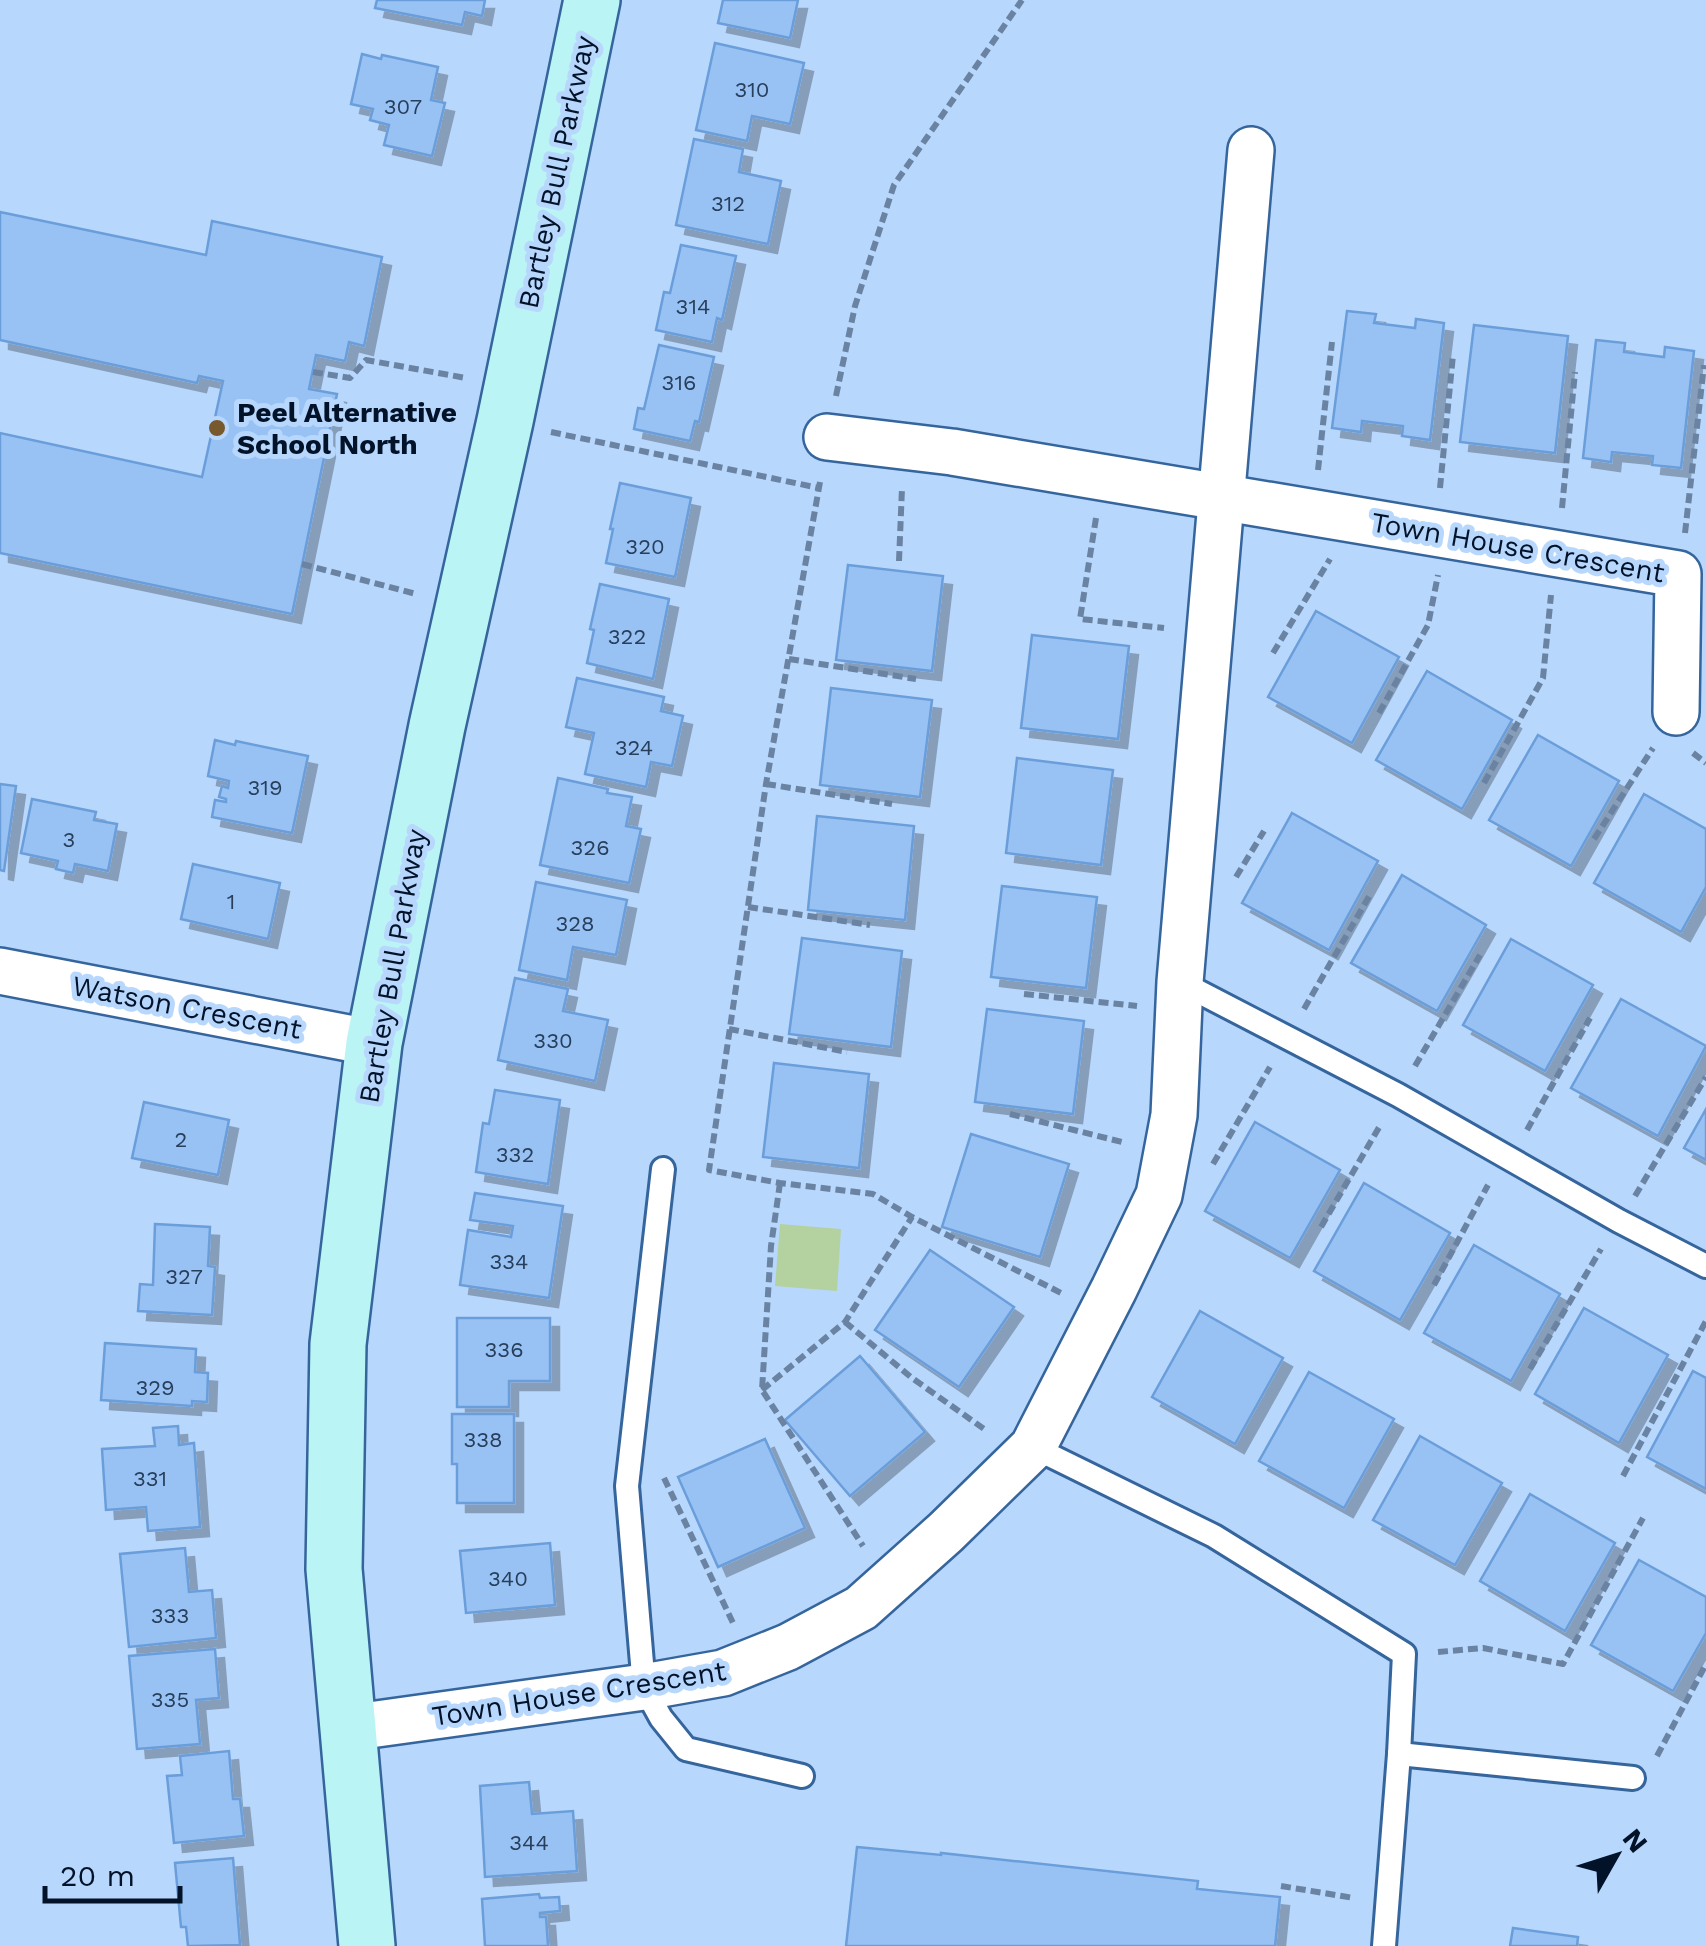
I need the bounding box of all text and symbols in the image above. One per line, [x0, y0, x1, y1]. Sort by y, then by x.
street label: Bartley Bull Parkway [511, 32, 602, 311]
house number: 310 [734, 77, 770, 102]
house number: 307 [384, 94, 422, 119]
house number: 312 [711, 191, 745, 216]
house number: 314 [676, 294, 710, 319]
house number: 316 [662, 370, 696, 395]
place label: Peel Alternative School North [237, 396, 457, 461]
marker: Peel Alternative School North [206, 417, 228, 439]
street label: Town House Crescent [1369, 505, 1667, 590]
house number: 320 [625, 534, 665, 559]
house number: 322 [608, 624, 646, 649]
house number: 324 [615, 735, 653, 760]
house number: 319 [248, 775, 282, 800]
street label: Bartley Bull Parkway [352, 826, 433, 1106]
house number: 3 [63, 827, 75, 852]
house number: 326 [570, 835, 610, 860]
house number: 1 [227, 889, 235, 914]
house number: 328 [555, 911, 595, 936]
street label: Watson Crescent [69, 969, 305, 1046]
house number: 330 [533, 1028, 573, 1053]
house number: 2 [175, 1127, 187, 1152]
house number: 332 [496, 1142, 534, 1167]
house number: 334 [489, 1249, 529, 1274]
house number: 327 [165, 1264, 203, 1289]
house number: 336 [484, 1337, 524, 1362]
house number: 329 [135, 1375, 175, 1400]
house number: 338 [463, 1427, 503, 1452]
house number: 331 [133, 1466, 167, 1491]
house number: 340 [488, 1566, 528, 1591]
house number: 333 [151, 1603, 189, 1628]
street label: Town House Crescent [430, 1654, 729, 1733]
house number: 335 [151, 1687, 189, 1712]
north arrow [1566, 1806, 1666, 1906]
text: N [1616, 1822, 1654, 1859]
house number: 344 [509, 1830, 549, 1855]
scale bar [45, 1841, 180, 1903]
text: 20 m [60, 1858, 135, 1893]

